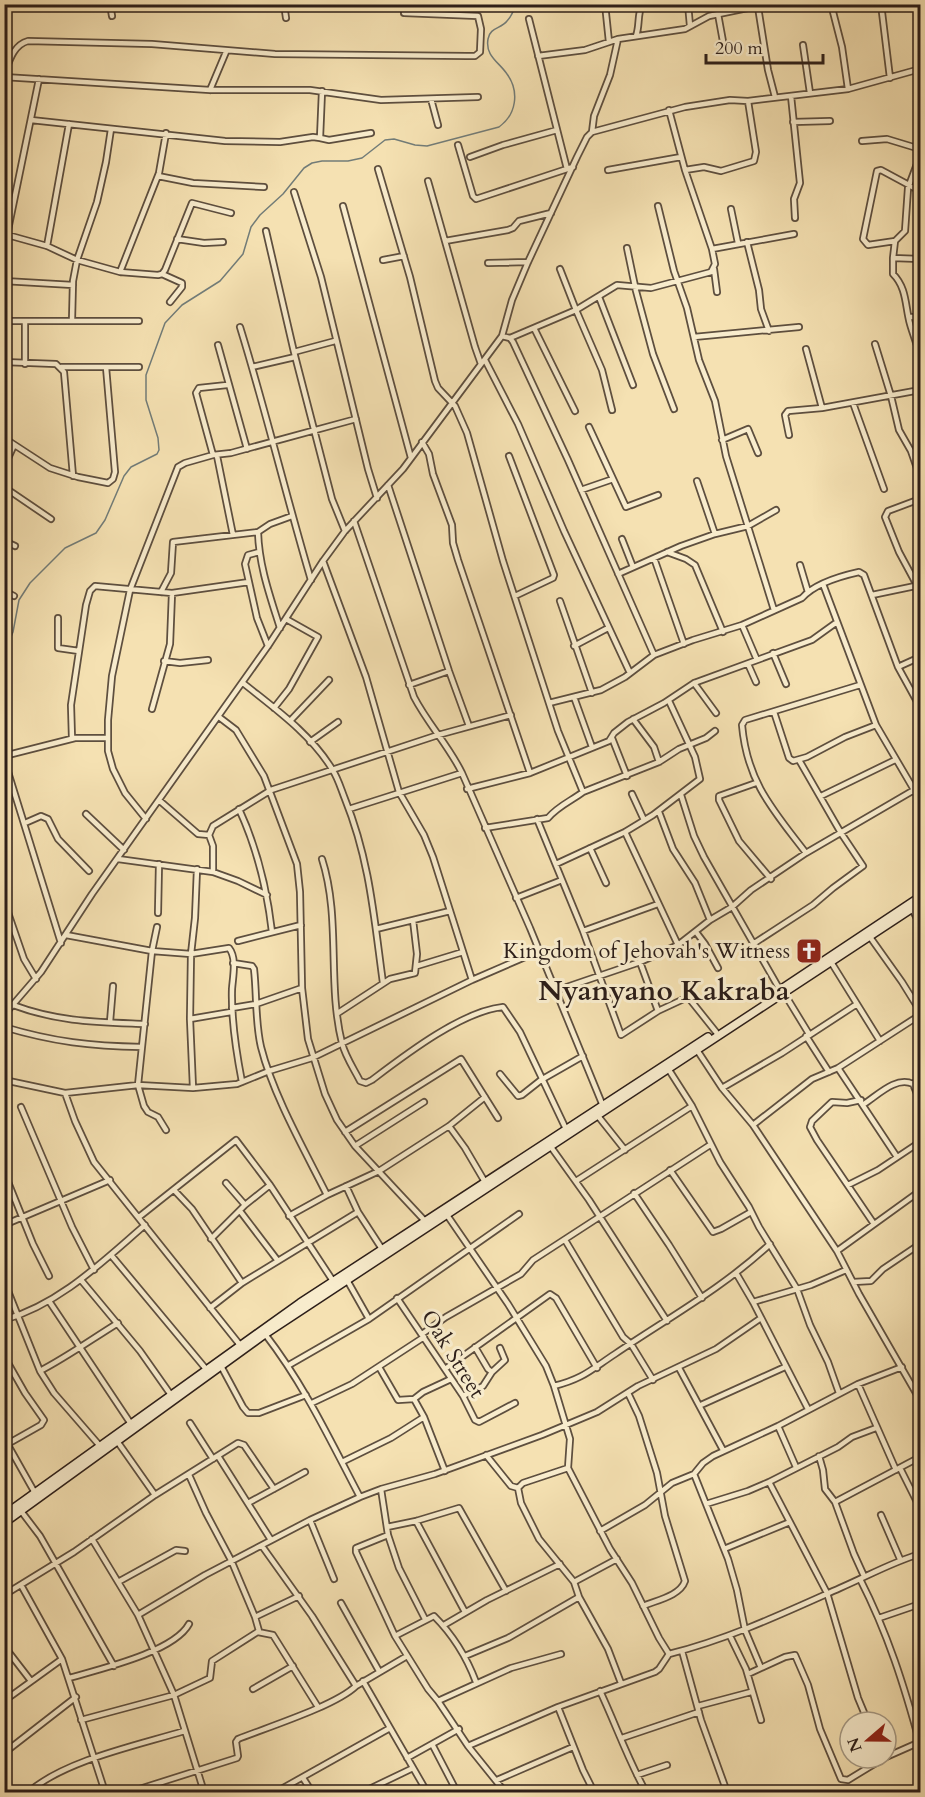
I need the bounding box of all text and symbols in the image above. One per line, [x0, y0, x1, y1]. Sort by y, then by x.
scale bar [706, 27, 823, 65]
text: 200 m [715, 36, 763, 61]
place label: Kingdom of Jehovah's Witness [503, 936, 790, 966]
church icon: Kingdom of Jehovah's Witness [794, 936, 824, 966]
district label: Nyanyano Kakraba [538, 972, 790, 1010]
street label: Oak Street [414, 1304, 492, 1404]
north arrow [838, 1710, 898, 1770]
text: N [842, 1734, 868, 1755]

